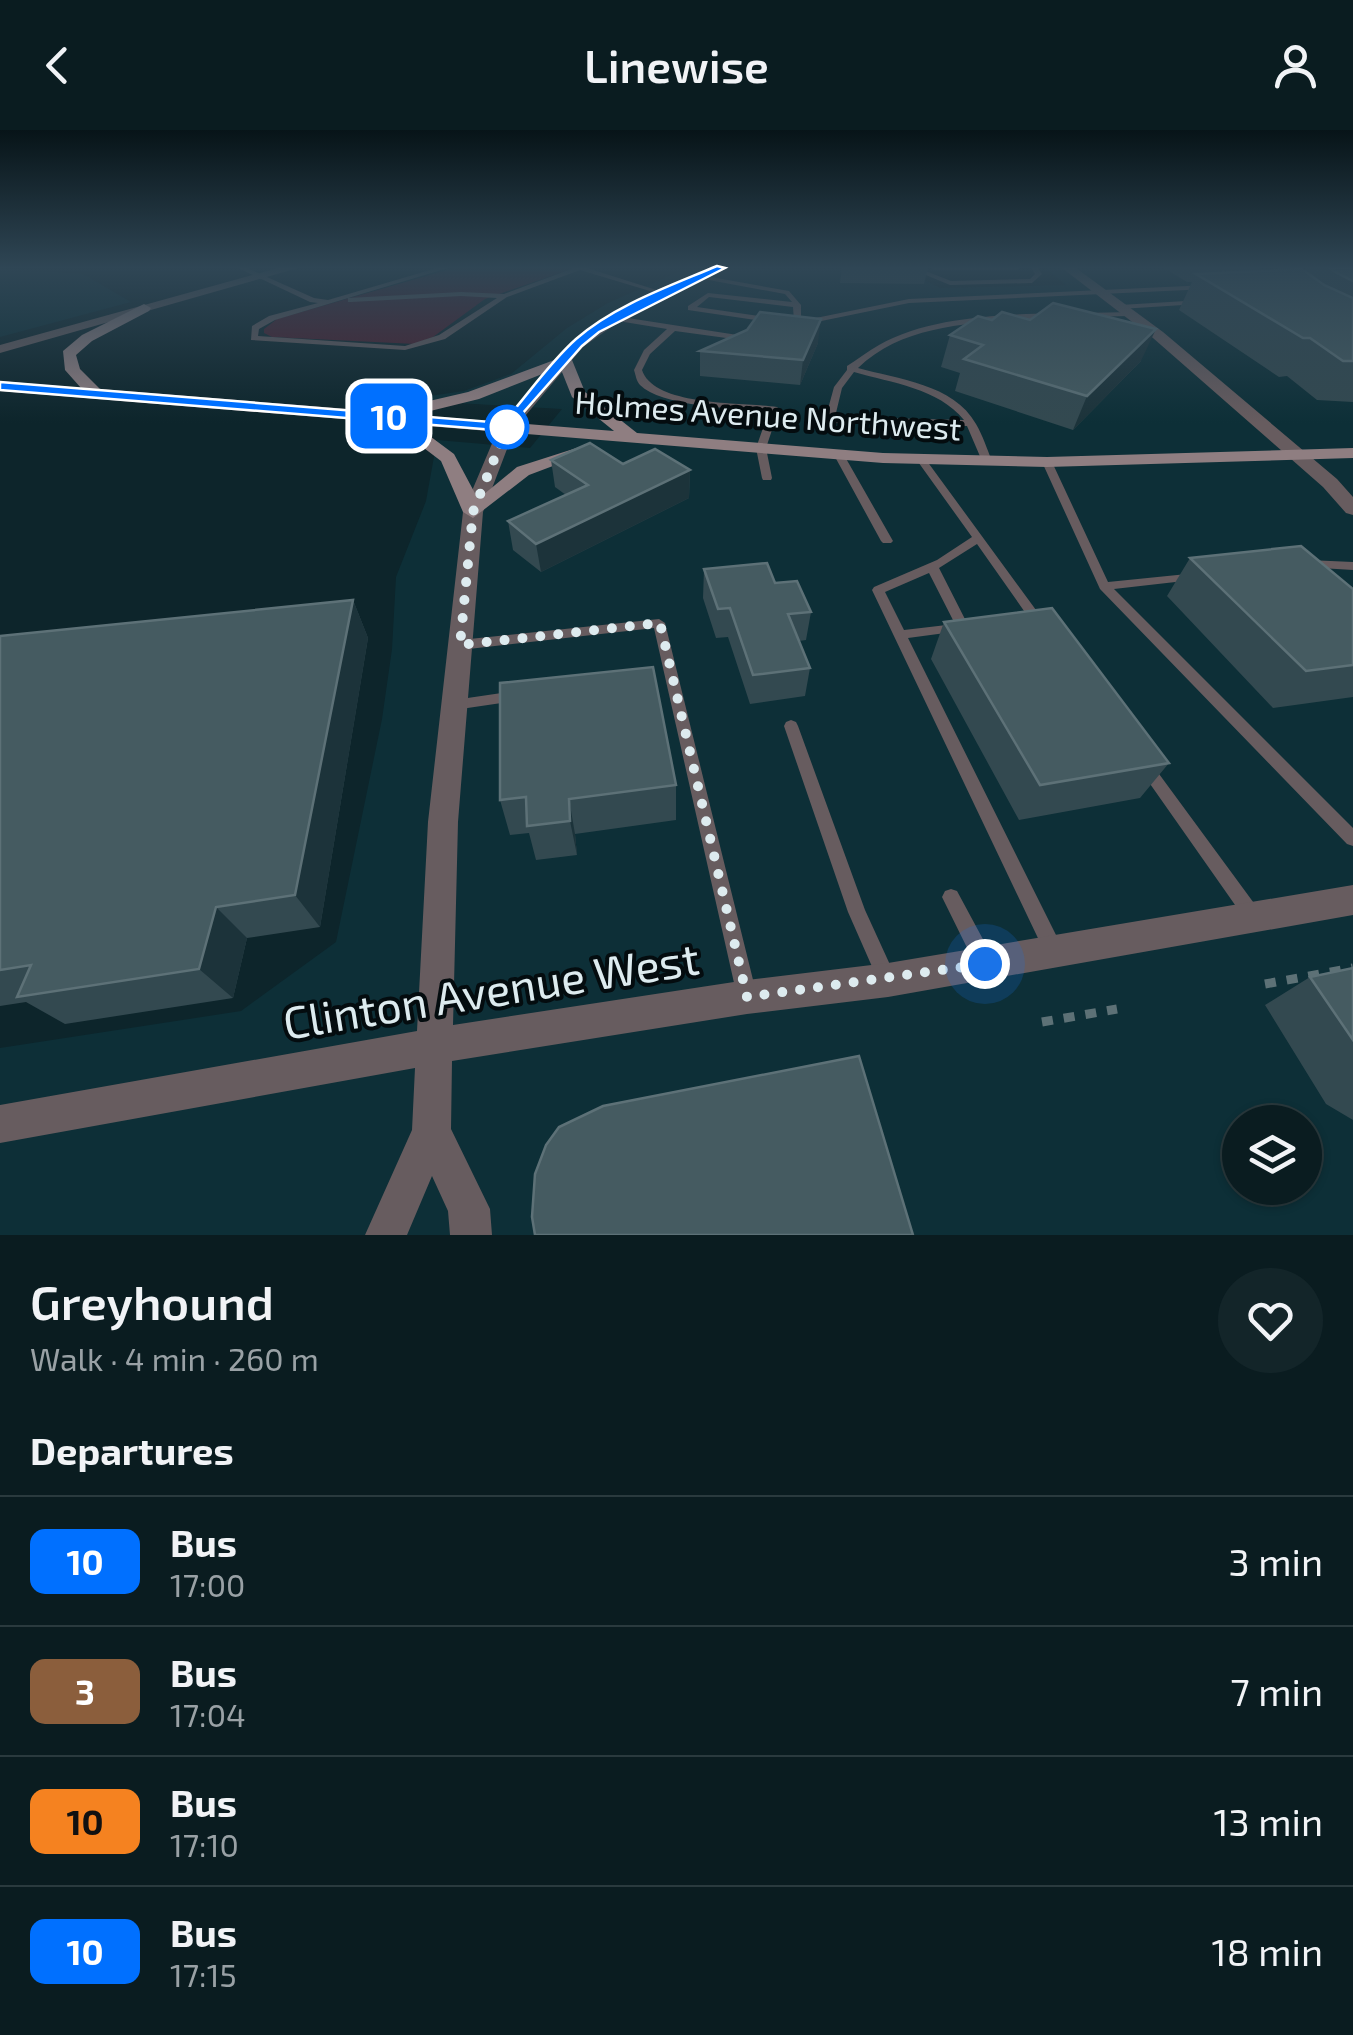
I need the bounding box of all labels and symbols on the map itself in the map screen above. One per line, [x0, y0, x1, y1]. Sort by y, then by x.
street label: Holmes Avenue Northwest [574, 382, 963, 446]
line badge: 10 [344, 384, 434, 448]
unlabelled marker [486, 406, 528, 448]
street label: Clinton Avenue West [279, 929, 703, 1049]
your location [960, 939, 1010, 989]

